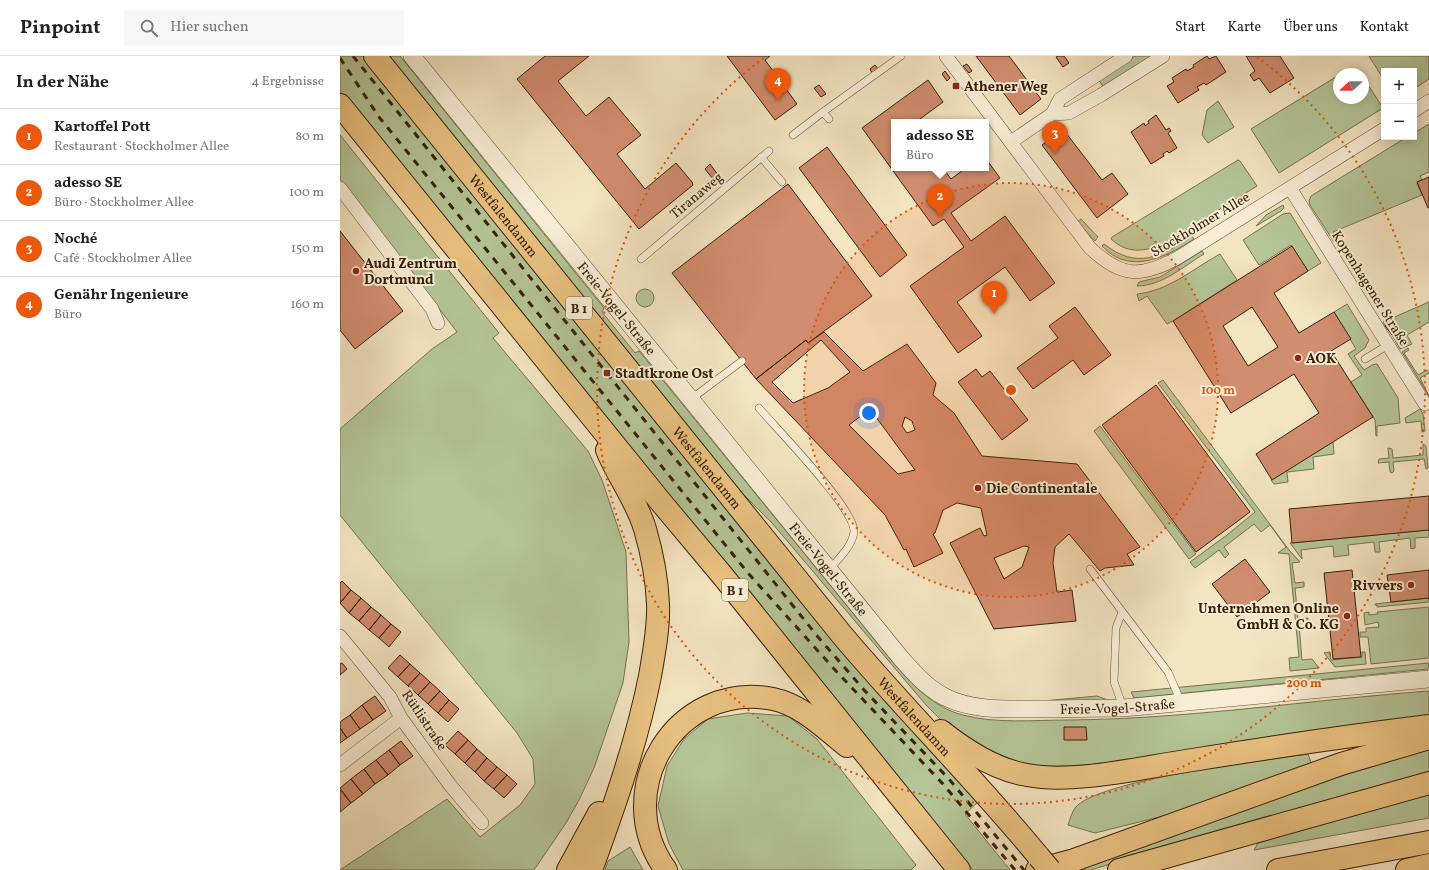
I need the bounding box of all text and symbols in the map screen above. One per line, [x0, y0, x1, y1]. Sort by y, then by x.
search box [124, 10, 404, 46]
text: Pinpoint [20, 15, 100, 41]
icon: search [138, 17, 160, 39]
text: Hier suchen [170, 17, 249, 38]
text: Start [1175, 18, 1205, 37]
text: Karte [1227, 18, 1261, 37]
text: Über uns [1283, 18, 1338, 37]
text: Kontakt [1360, 18, 1409, 37]
pin: 4 [765, 68, 791, 101]
north arrow [1333, 68, 1369, 104]
map controls [1381, 68, 1417, 140]
button: + [1381, 68, 1417, 104]
text: In der Nähe [16, 71, 109, 94]
text: 4 Ergebnisse [251, 73, 324, 91]
place label: Athener Weg [964, 78, 1048, 97]
marker: Athener Weg [951, 81, 961, 91]
button: − [1381, 104, 1417, 140]
text: Kartoffel Pott [54, 117, 150, 138]
popup [891, 119, 989, 171]
pin: 3 [1042, 121, 1068, 154]
text: adesso SE [906, 126, 974, 147]
text: 1 [26, 128, 32, 146]
text: 80 m [295, 128, 324, 146]
text: Restaurant · Stockholmer Allee [54, 138, 229, 156]
text: Büro [906, 147, 934, 165]
street label: Tiranaweg [666, 168, 728, 224]
street label: Westfalendamm [463, 171, 542, 262]
text: adesso SE [54, 173, 122, 194]
text: 2 [26, 184, 32, 202]
text: 100 m [289, 184, 324, 202]
pin: 2 [927, 184, 953, 217]
street label: Stockholmer Allee [1148, 188, 1254, 262]
text: Büro · Stockholmer Allee [54, 194, 194, 212]
street label: Kopenhagener Straße [1327, 228, 1413, 350]
text: Noché [54, 229, 98, 250]
text: 3 [26, 240, 32, 258]
text: 150 m [291, 240, 324, 258]
text: Café · Stockholmer Allee [54, 250, 192, 268]
place label: Audi Zentrum Dortmund [364, 255, 458, 290]
street label: Freie-Vogel-Straße [572, 259, 660, 360]
marker: Audi Zentrum Dortmund [351, 266, 361, 276]
pin: 1 [981, 281, 1007, 314]
text: Genähr Ingenieure [54, 285, 188, 306]
text: 4 [25, 296, 33, 314]
text: 160 m [290, 296, 324, 314]
road number: B 1 [566, 297, 592, 319]
text: Büro [54, 306, 82, 324]
place label: AOK [1306, 350, 1336, 369]
marker: AOK [1293, 353, 1303, 363]
place label: Stadtkrone Ost [615, 365, 714, 384]
marker: Stadtkrone Ost [602, 368, 612, 378]
centre of rings [1004, 383, 1018, 397]
text: 100 m [1201, 383, 1235, 399]
your location [859, 403, 879, 423]
street label: Westfalendamm [667, 423, 745, 514]
place label: Die Continentale [986, 480, 1097, 499]
marker: Die Continentale [973, 483, 983, 493]
street label: Freie-Vogel-Straße [784, 519, 871, 621]
place label: Rivvers [1353, 577, 1403, 596]
road number: B 1 [722, 579, 748, 601]
marker: Rivvers [1406, 580, 1416, 590]
place label: Unternehmen Online GmbH & Co. KG [1198, 600, 1339, 635]
marker: Unternehmen Online GmbH & Co. KG [1342, 611, 1352, 621]
street label: Westfalendamm [872, 674, 954, 761]
text: 200 m [1286, 676, 1322, 692]
street label: Rütlistraße [396, 687, 451, 755]
street label: Freie-Vogel-Straße [1060, 695, 1176, 720]

